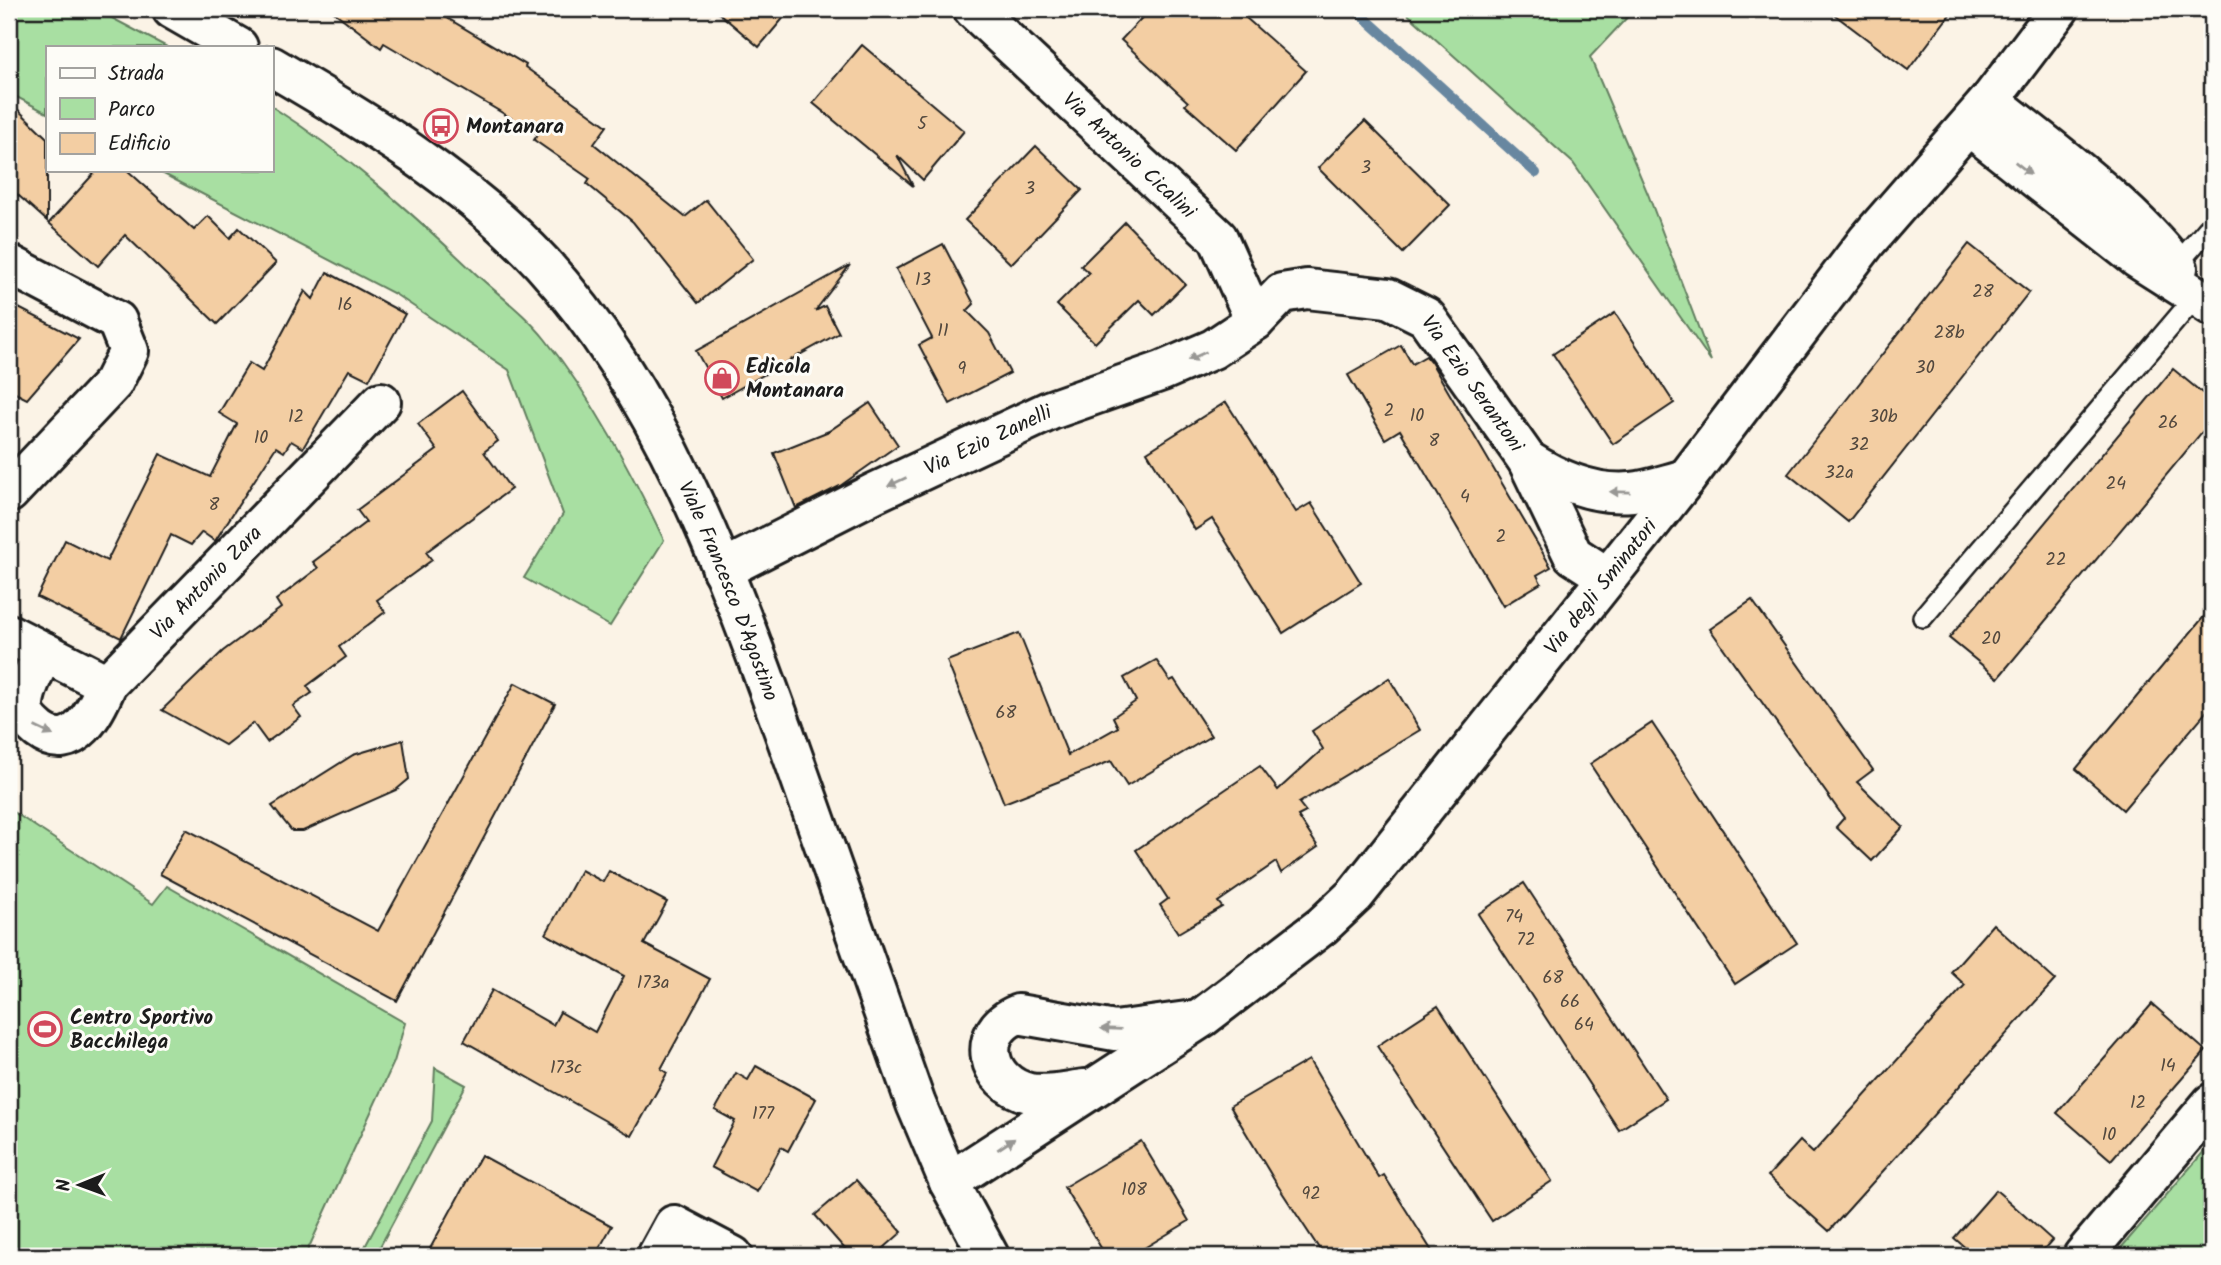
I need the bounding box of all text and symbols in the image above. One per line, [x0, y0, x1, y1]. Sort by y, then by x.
legend [46, 46, 273, 172]
text: Strada [108, 58, 164, 91]
street label: Via Antonio Cicalini [1054, 85, 1204, 228]
text: Parco [108, 94, 155, 127]
bus stop icon: Montanara [422, 107, 460, 145]
house number: 5 [917, 110, 928, 139]
place label: Montanara [466, 111, 564, 144]
text: Edificio [108, 128, 171, 161]
house number: 3 [1361, 154, 1371, 183]
one-way arrow [2014, 160, 2031, 175]
house number: 3 [1025, 175, 1035, 204]
house number: 13 [915, 266, 931, 295]
house number: 28 [1972, 278, 1994, 307]
house number: 16 [337, 291, 353, 320]
street label: Via Ezio Serantoni [1412, 309, 1532, 460]
house number: 11 [937, 317, 949, 346]
house number: 28b [1934, 319, 1965, 348]
one-way arrow [1187, 350, 1207, 362]
place label: Edicola Montanara [746, 351, 844, 408]
house number: 30 [1915, 354, 1935, 383]
house number: 9 [958, 355, 967, 384]
shop icon: Edicola Montanara [703, 359, 741, 397]
street label: Via Ezio Zanelli [919, 396, 1059, 485]
house number: 2 [1384, 397, 1394, 426]
house number: 10 [1410, 402, 1424, 431]
house number: 12 [288, 403, 304, 432]
house number: 30b [1869, 403, 1898, 432]
house number: 26 [2158, 409, 2178, 438]
house number: 10 [254, 424, 268, 453]
house number: 8 [1429, 427, 1440, 456]
house number: 32 [1849, 431, 1869, 460]
house number: 32a [1824, 459, 1854, 488]
house number: 24 [2106, 470, 2126, 499]
street label: Viale Francesco D'Agostino [668, 476, 787, 706]
one-way arrow [887, 476, 907, 488]
house number: 4 [1460, 483, 1470, 512]
one-way arrow [1608, 486, 1630, 497]
house number: 8 [209, 491, 220, 520]
street label: Via degli Sminatori [1537, 511, 1667, 663]
street label: Via Antonio Zara [143, 518, 271, 649]
house number: 2 [1496, 523, 1506, 552]
house number: 22 [2046, 546, 2066, 575]
house number: 20 [1981, 625, 2001, 654]
house number: 68 [996, 699, 1017, 728]
one-way arrow [35, 724, 55, 736]
house number: 74 [1505, 903, 1523, 932]
house number: 72 [1517, 926, 1535, 955]
house number: 68 [1543, 964, 1564, 993]
house number: 173a [637, 969, 669, 998]
house number: 66 [1560, 988, 1580, 1017]
place label: Centro Sportivo Bacchilega [70, 1002, 213, 1059]
sports icon: Centro Sportivo Bacchilega [26, 1010, 64, 1048]
house number: 64 [1574, 1011, 1594, 1040]
one-way arrow [1100, 1024, 1122, 1035]
house number: 14 [2160, 1052, 2176, 1081]
house number: 173c [550, 1054, 582, 1083]
house number: 12 [2130, 1089, 2146, 1118]
house number: 177 [752, 1100, 775, 1129]
house number: 10 [2102, 1121, 2116, 1150]
one-way arrow [997, 1137, 1015, 1151]
north arrow [46, 1150, 116, 1220]
house number: 108 [1121, 1176, 1147, 1205]
text: N [50, 1179, 80, 1192]
house number: 92 [1301, 1180, 1321, 1209]

